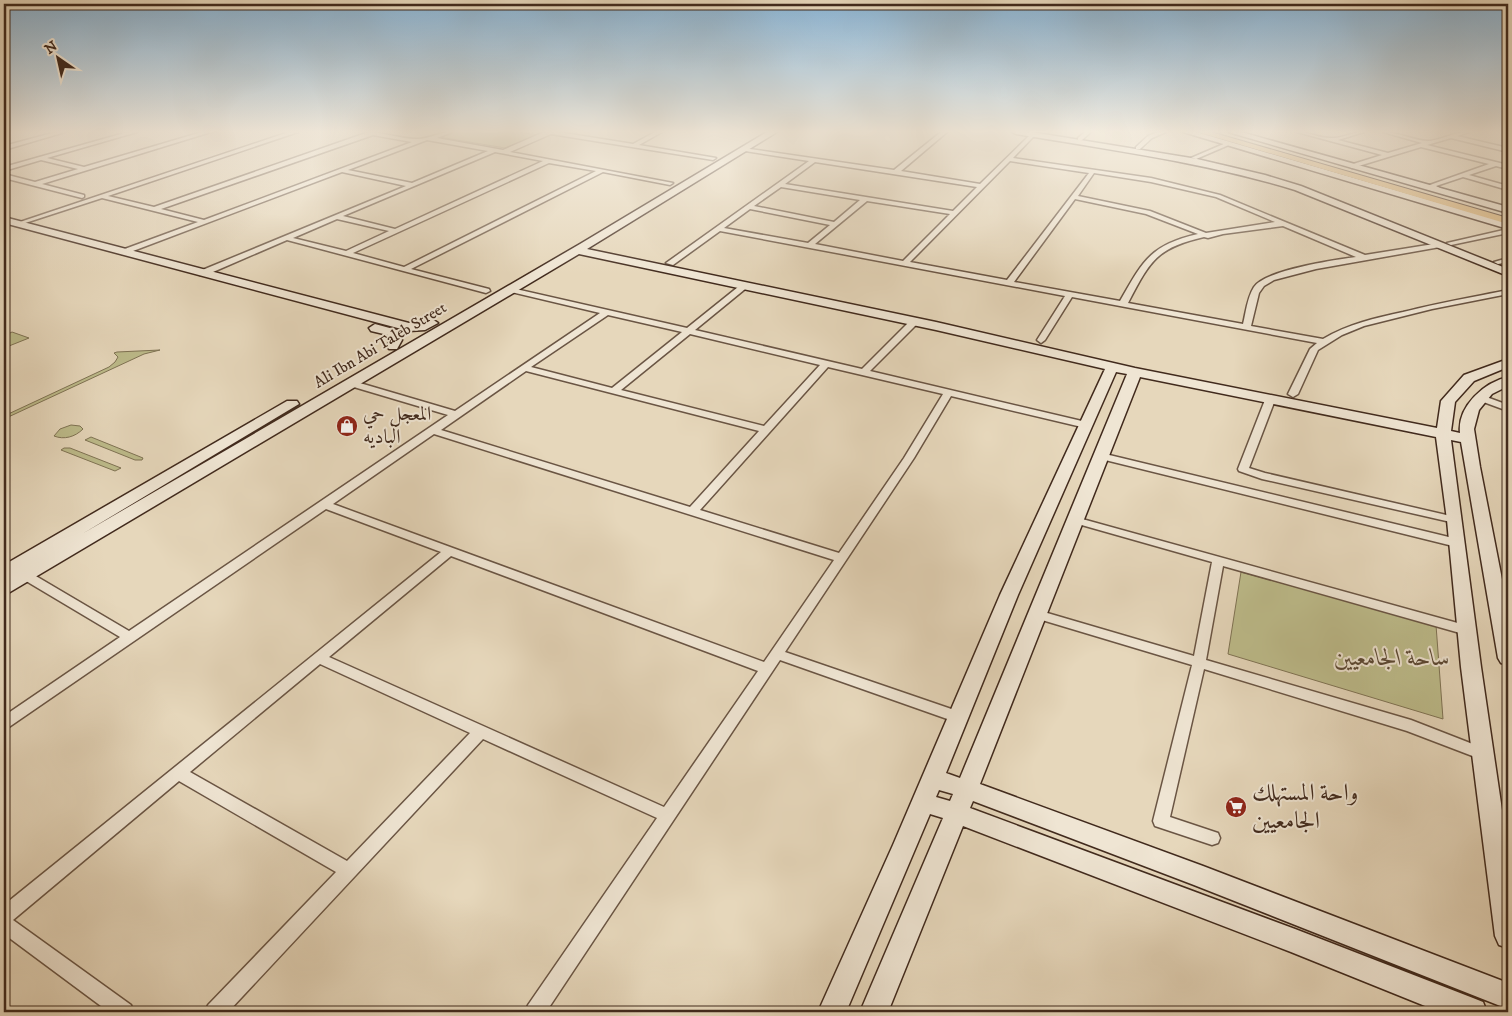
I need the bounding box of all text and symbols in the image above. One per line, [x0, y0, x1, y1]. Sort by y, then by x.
north arrow [32, 32, 82, 82]
text: N [41, 37, 62, 59]
street label: Ali Ibn Abi Taleb Street [310, 297, 450, 393]
place label: المعجل حي الباديه [363, 402, 431, 450]
shop icon: المعجل حي الباديه [335, 414, 359, 438]
park label: ساحة الجامعيين [1334, 643, 1450, 673]
place label: واحة المستهلك الجامعيين [1252, 778, 1358, 836]
supermarket icon: واحة المستهلك الجامعيين [1224, 795, 1248, 819]

